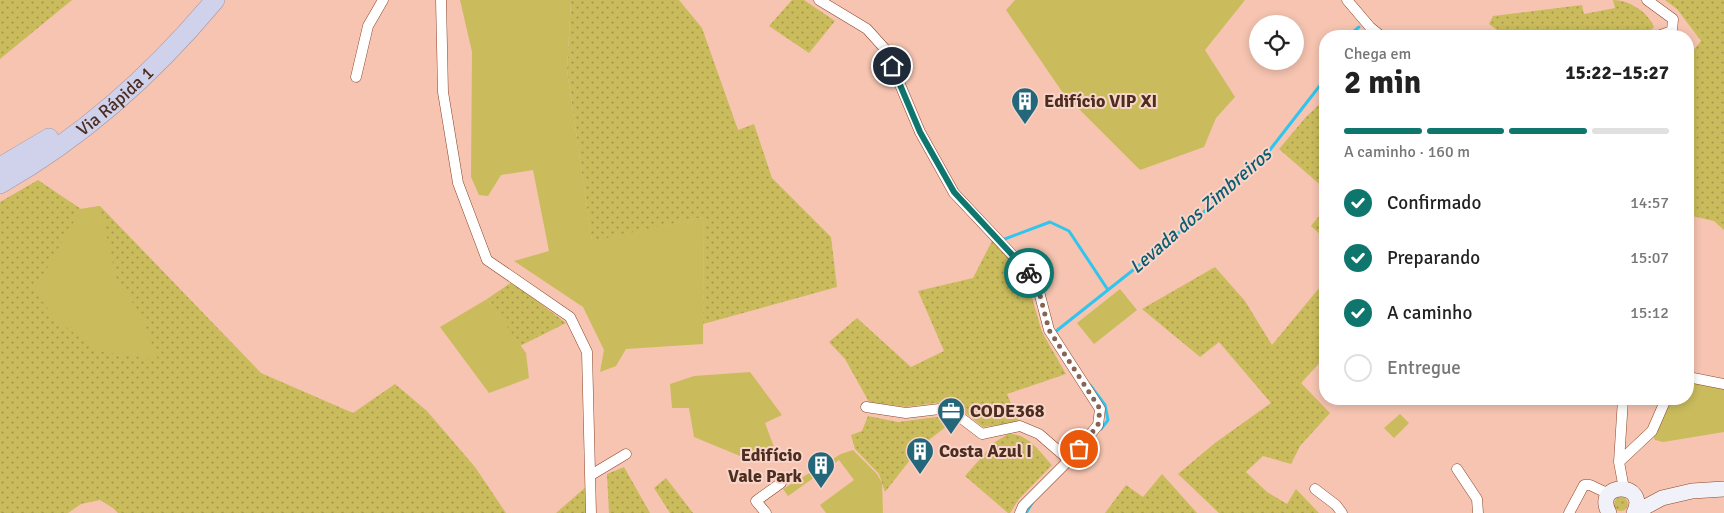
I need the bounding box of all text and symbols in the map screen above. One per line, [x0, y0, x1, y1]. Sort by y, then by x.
map controls [1249, 15, 1304, 70]
button: locate [1249, 15, 1304, 70]
text: Chega em [1344, 44, 1411, 64]
pin [871, 45, 913, 87]
icon: home [878, 52, 906, 80]
text: 15:22–15:27 [1565, 61, 1669, 85]
street label: Via Rápida 1 [72, 62, 158, 141]
text: 2 min [1344, 63, 1421, 102]
building icon: Edifício VIP XI [1010, 86, 1040, 125]
place label: Edifício VIP XI [1044, 90, 1157, 112]
water label: Levada dos Zimbreiros [1125, 141, 1278, 279]
text: A caminho · 160 m [1344, 142, 1470, 162]
icon: check [1344, 189, 1372, 217]
text: Confirmado [1387, 191, 1481, 215]
text: 14:57 [1630, 193, 1669, 213]
icon: check [1344, 244, 1372, 272]
text: Preparando [1387, 246, 1480, 270]
courier [1004, 248, 1054, 298]
text: 15:07 [1630, 248, 1669, 268]
icon: bike [1015, 259, 1043, 287]
icon: check [1344, 299, 1372, 327]
text: A caminho [1387, 301, 1472, 325]
text: 15:12 [1630, 303, 1669, 323]
text: Entregue [1387, 356, 1461, 380]
office icon: CODE368 [936, 396, 966, 435]
place label: CODE368 [970, 400, 1045, 422]
pin [1058, 428, 1100, 470]
icon: bag [1065, 435, 1093, 463]
building icon: Costa Azul I [905, 436, 935, 475]
place label: Costa Azul I [939, 440, 1032, 462]
place label: Edifício Vale Park [728, 444, 803, 487]
building icon: Edifício Vale Park [806, 450, 836, 489]

